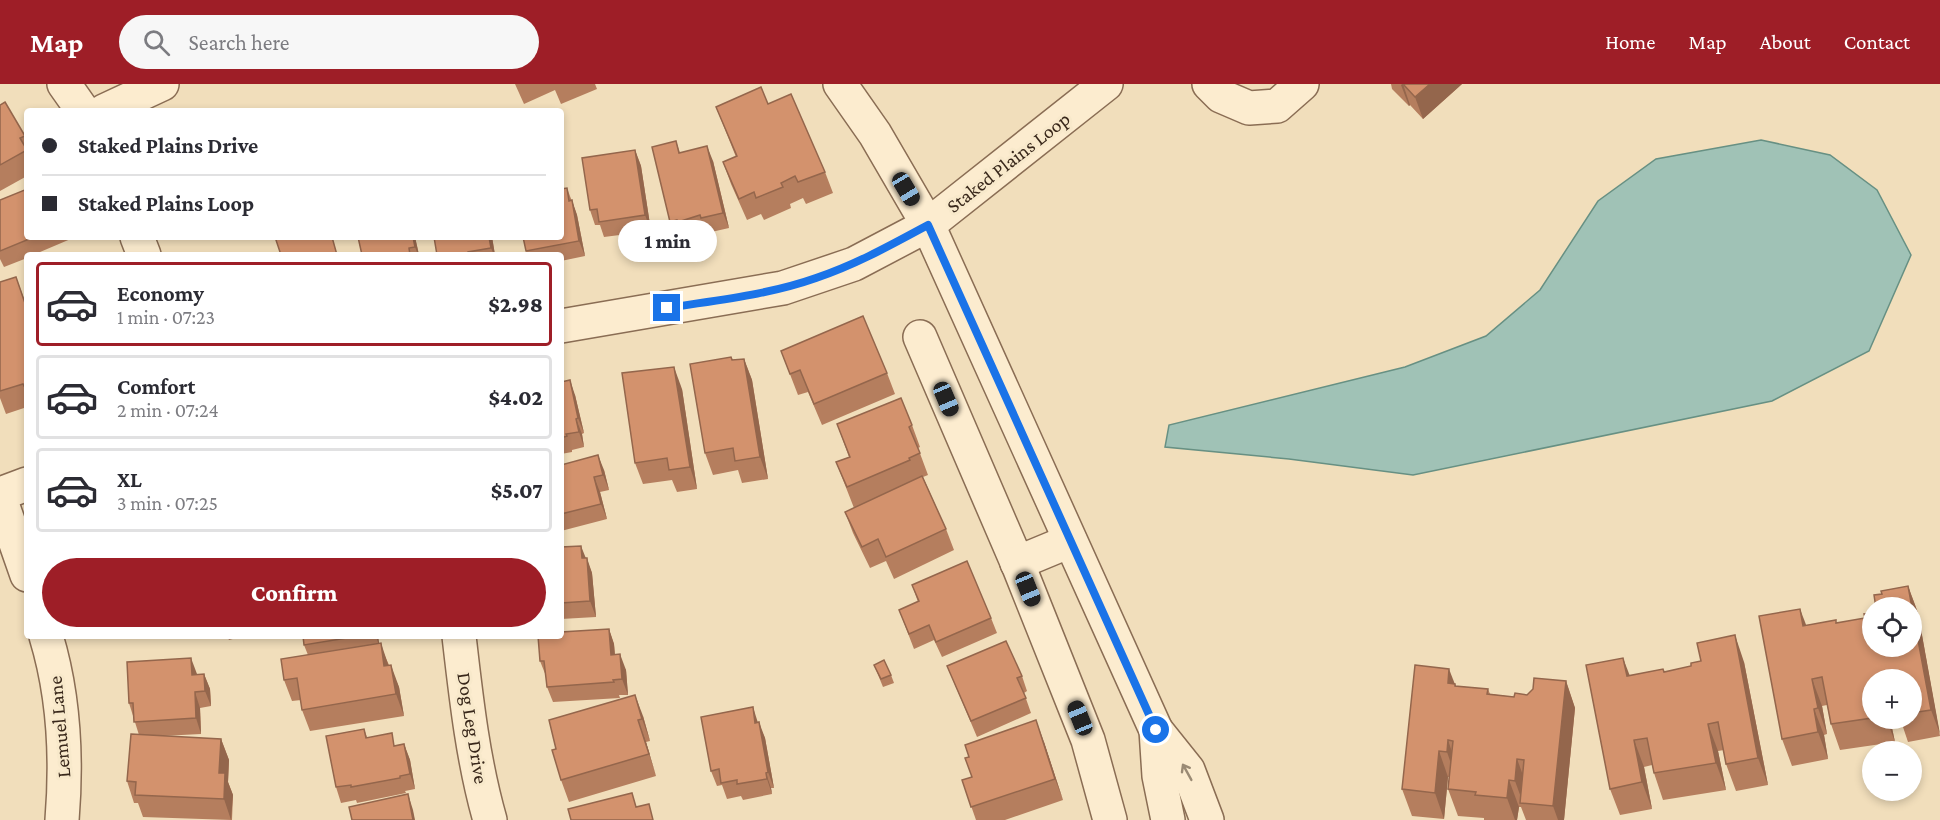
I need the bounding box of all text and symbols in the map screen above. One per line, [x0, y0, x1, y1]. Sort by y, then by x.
search box [119, 15, 539, 69]
icon: search [140, 26, 173, 59]
text: Map [30, 27, 83, 58]
text: Search here [188, 30, 289, 55]
text: Home [1605, 30, 1655, 54]
text: Map [1688, 30, 1727, 54]
text: About [1760, 30, 1811, 54]
text: Contact [1844, 30, 1910, 54]
street label: Staked Plains Loop [942, 107, 1075, 218]
text: Staked Plains Drive [78, 133, 258, 158]
car [889, 169, 923, 209]
text: Staked Plains Loop [78, 191, 254, 216]
callout: 1 min [618, 221, 716, 263]
text: 1 min [644, 230, 691, 252]
icon: car [45, 277, 99, 331]
text: Economy [117, 281, 204, 306]
text: $2.98 [488, 292, 543, 317]
route end [653, 294, 680, 321]
text: 1 min · 07:23 [117, 306, 215, 328]
icon: car [45, 370, 99, 424]
text: Comfort [117, 374, 195, 399]
car [931, 379, 961, 419]
text: $4.02 [489, 385, 543, 410]
text: 2 min · 07:24 [117, 399, 219, 421]
icon: car [45, 463, 99, 517]
text: XL [117, 467, 142, 492]
text: $5.07 [491, 478, 543, 503]
text: 3 min · 07:25 [117, 492, 218, 514]
button: Confirm [42, 558, 546, 627]
car [1013, 569, 1043, 609]
map controls [1862, 597, 1922, 801]
button: locate [1862, 597, 1922, 657]
button: + [1862, 669, 1922, 729]
street label: Dog Leg Drive [452, 671, 493, 786]
street label: Lemuel Lane [44, 675, 74, 779]
car [1065, 698, 1095, 738]
route start [1142, 716, 1169, 743]
button: − [1862, 741, 1922, 801]
one-way arrow [1181, 764, 1193, 781]

